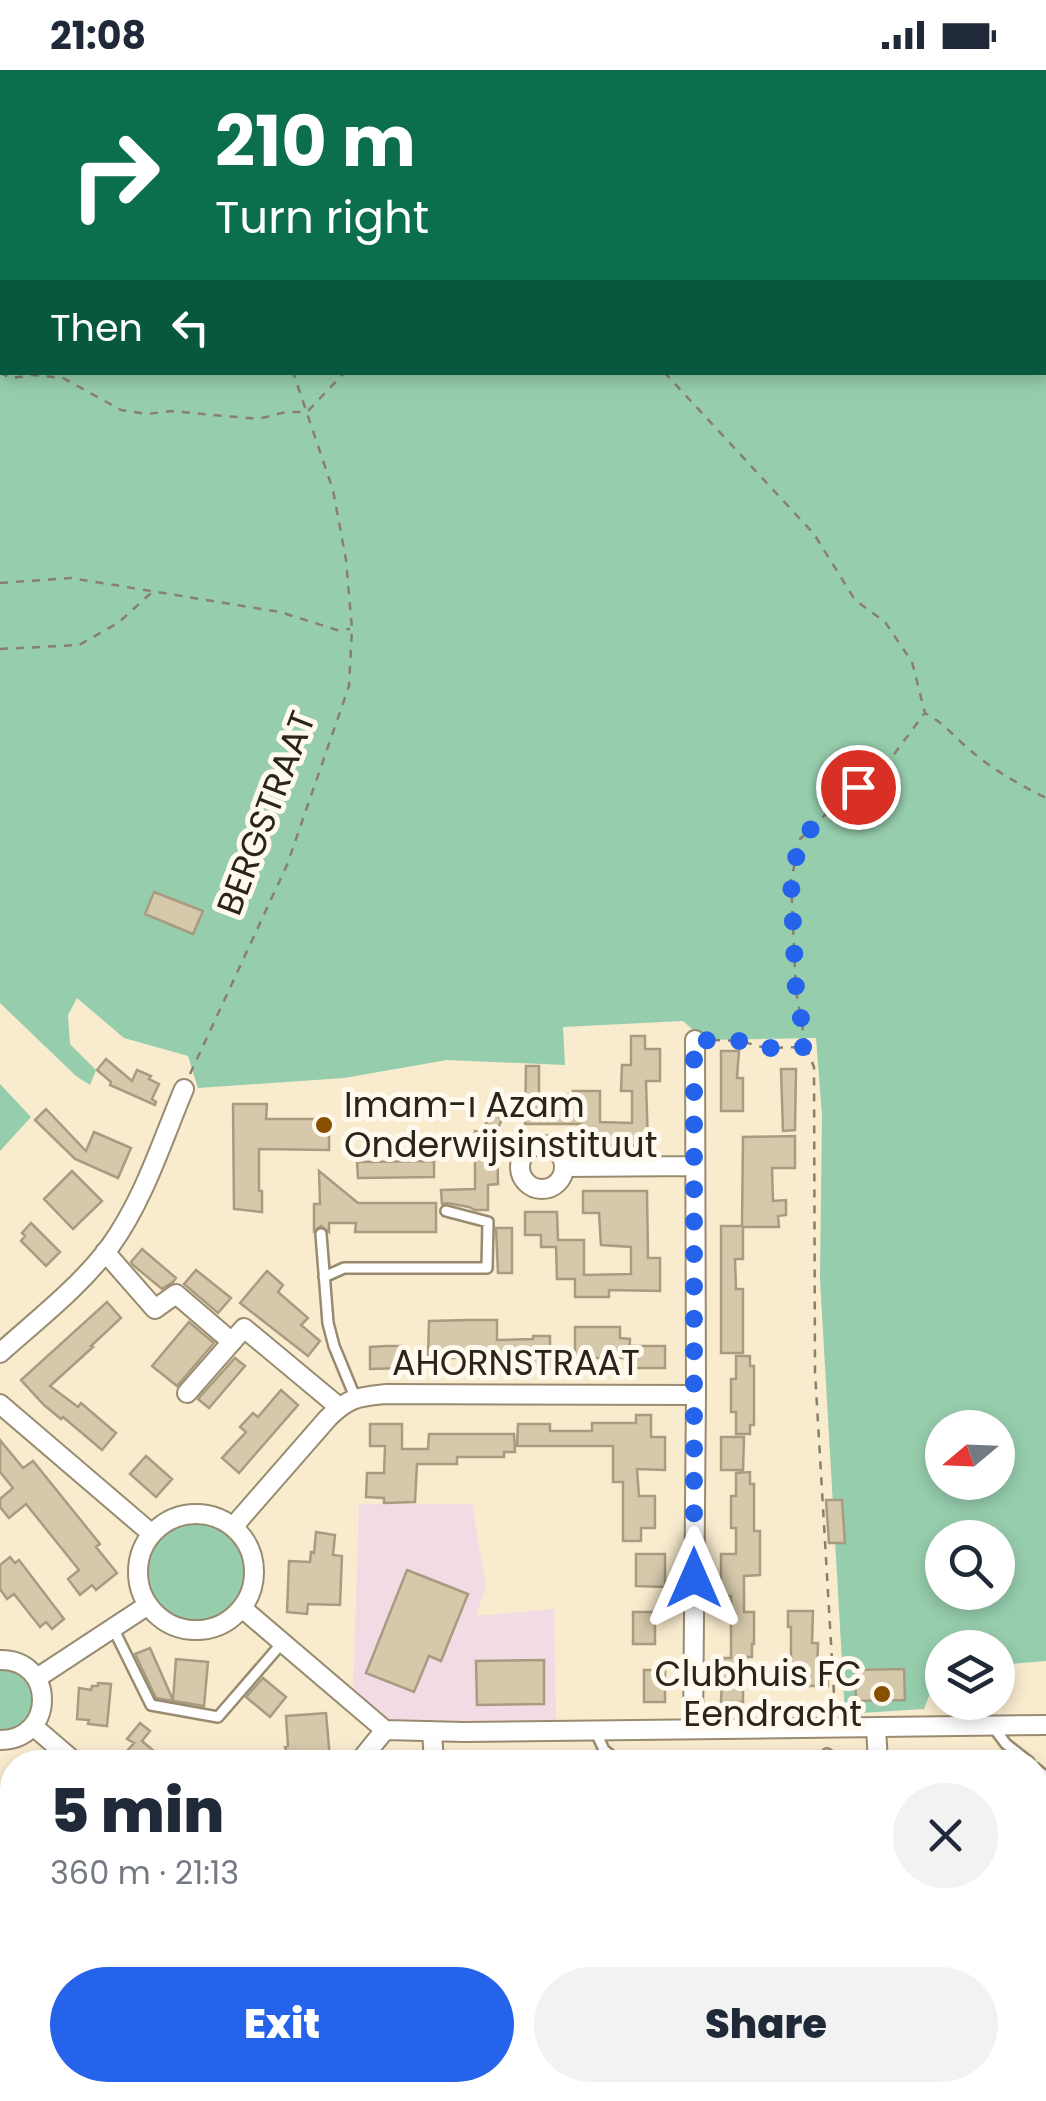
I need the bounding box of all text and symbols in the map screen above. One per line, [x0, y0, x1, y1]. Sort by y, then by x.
text: 21:08 [50, 9, 146, 62]
text: 210 m [215, 92, 416, 191]
icon: right [50, 110, 180, 240]
text: Turn right [215, 186, 429, 249]
icon: left [163, 300, 218, 355]
text: Then [50, 301, 143, 354]
street label: BERGSTRAAT [204, 704, 327, 922]
pin [816, 745, 901, 830]
icon: arrive [831, 760, 886, 815]
place label: Imam-ı Azam Onderwijsinstituut [344, 1080, 658, 1169]
marker: Imam-ı Azam Onderwijsinstituut [313, 1114, 335, 1136]
street label: AHORNSTRAAT [392, 1338, 640, 1387]
north arrow [925, 1410, 1015, 1500]
map controls [925, 1410, 1015, 1720]
button: search [925, 1520, 1015, 1610]
position arrow [642, 1526, 746, 1630]
button: layers [925, 1630, 1015, 1720]
place label: Clubhuis FC Eendracht [655, 1649, 862, 1738]
marker: Clubhuis FC Eendracht [871, 1683, 893, 1705]
text: 5 min [50, 1769, 224, 1853]
button: close [893, 1783, 998, 1888]
text: 360 m · 21:13 [50, 1850, 239, 1895]
button: Exit [50, 1967, 514, 2082]
button: Share [534, 1967, 998, 2082]

